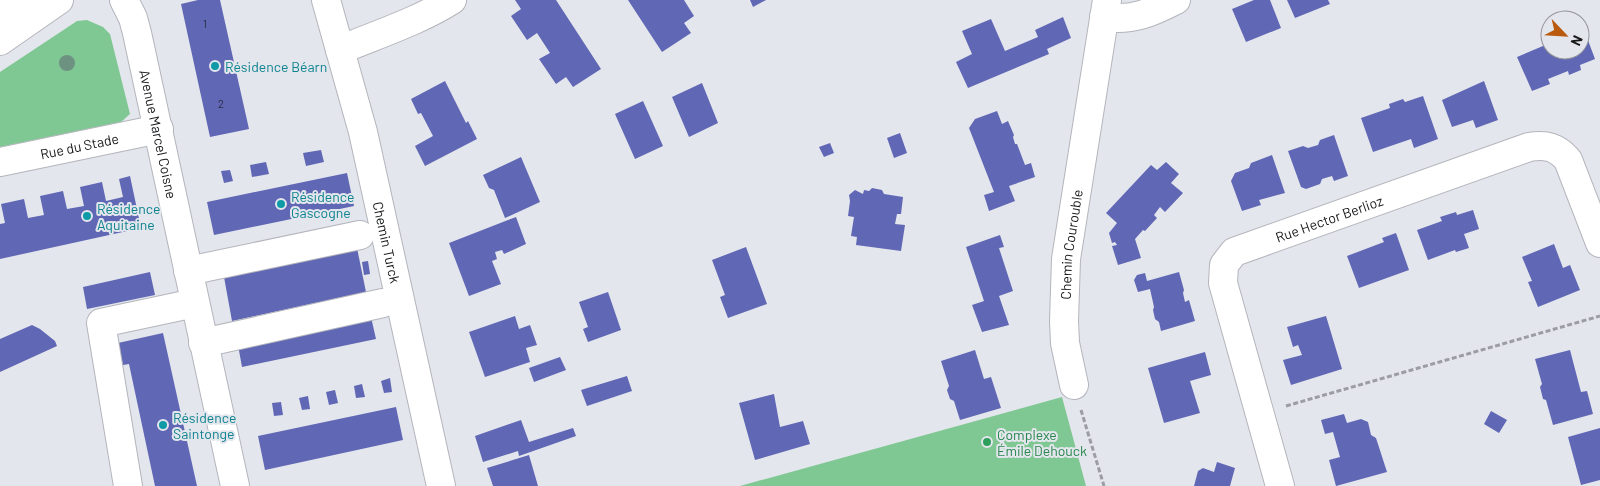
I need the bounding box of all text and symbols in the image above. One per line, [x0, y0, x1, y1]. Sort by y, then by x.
north arrow [1540, 10, 1590, 60]
house number: 1 [203, 17, 207, 30]
text: N [1568, 33, 1587, 49]
place label: Résidence Béarn [225, 58, 327, 75]
marker: Résidence Béarn [209, 60, 221, 72]
street label: Avenue Marcel Coisne [137, 68, 181, 200]
house number: 2 [218, 97, 224, 110]
street label: Rue du Stade [38, 129, 120, 162]
place label: Résidence Gascogne [291, 188, 354, 221]
street label: Chemin Courouble [1056, 188, 1085, 300]
street label: Rue Hector Berlioz [1273, 191, 1385, 245]
marker: Résidence Gascogne [275, 198, 287, 210]
place label: Résidence Aquitaine [97, 200, 160, 233]
street label: Chemin Turck [370, 200, 405, 285]
marker: Résidence Aquitaine [81, 210, 93, 222]
place label: Résidence Saintonge [173, 409, 236, 442]
marker: Résidence Saintonge [157, 419, 169, 431]
place label: Complexe Émile Dehouck [997, 426, 1087, 459]
marker: Complexe Émile Dehouck [981, 436, 993, 448]

